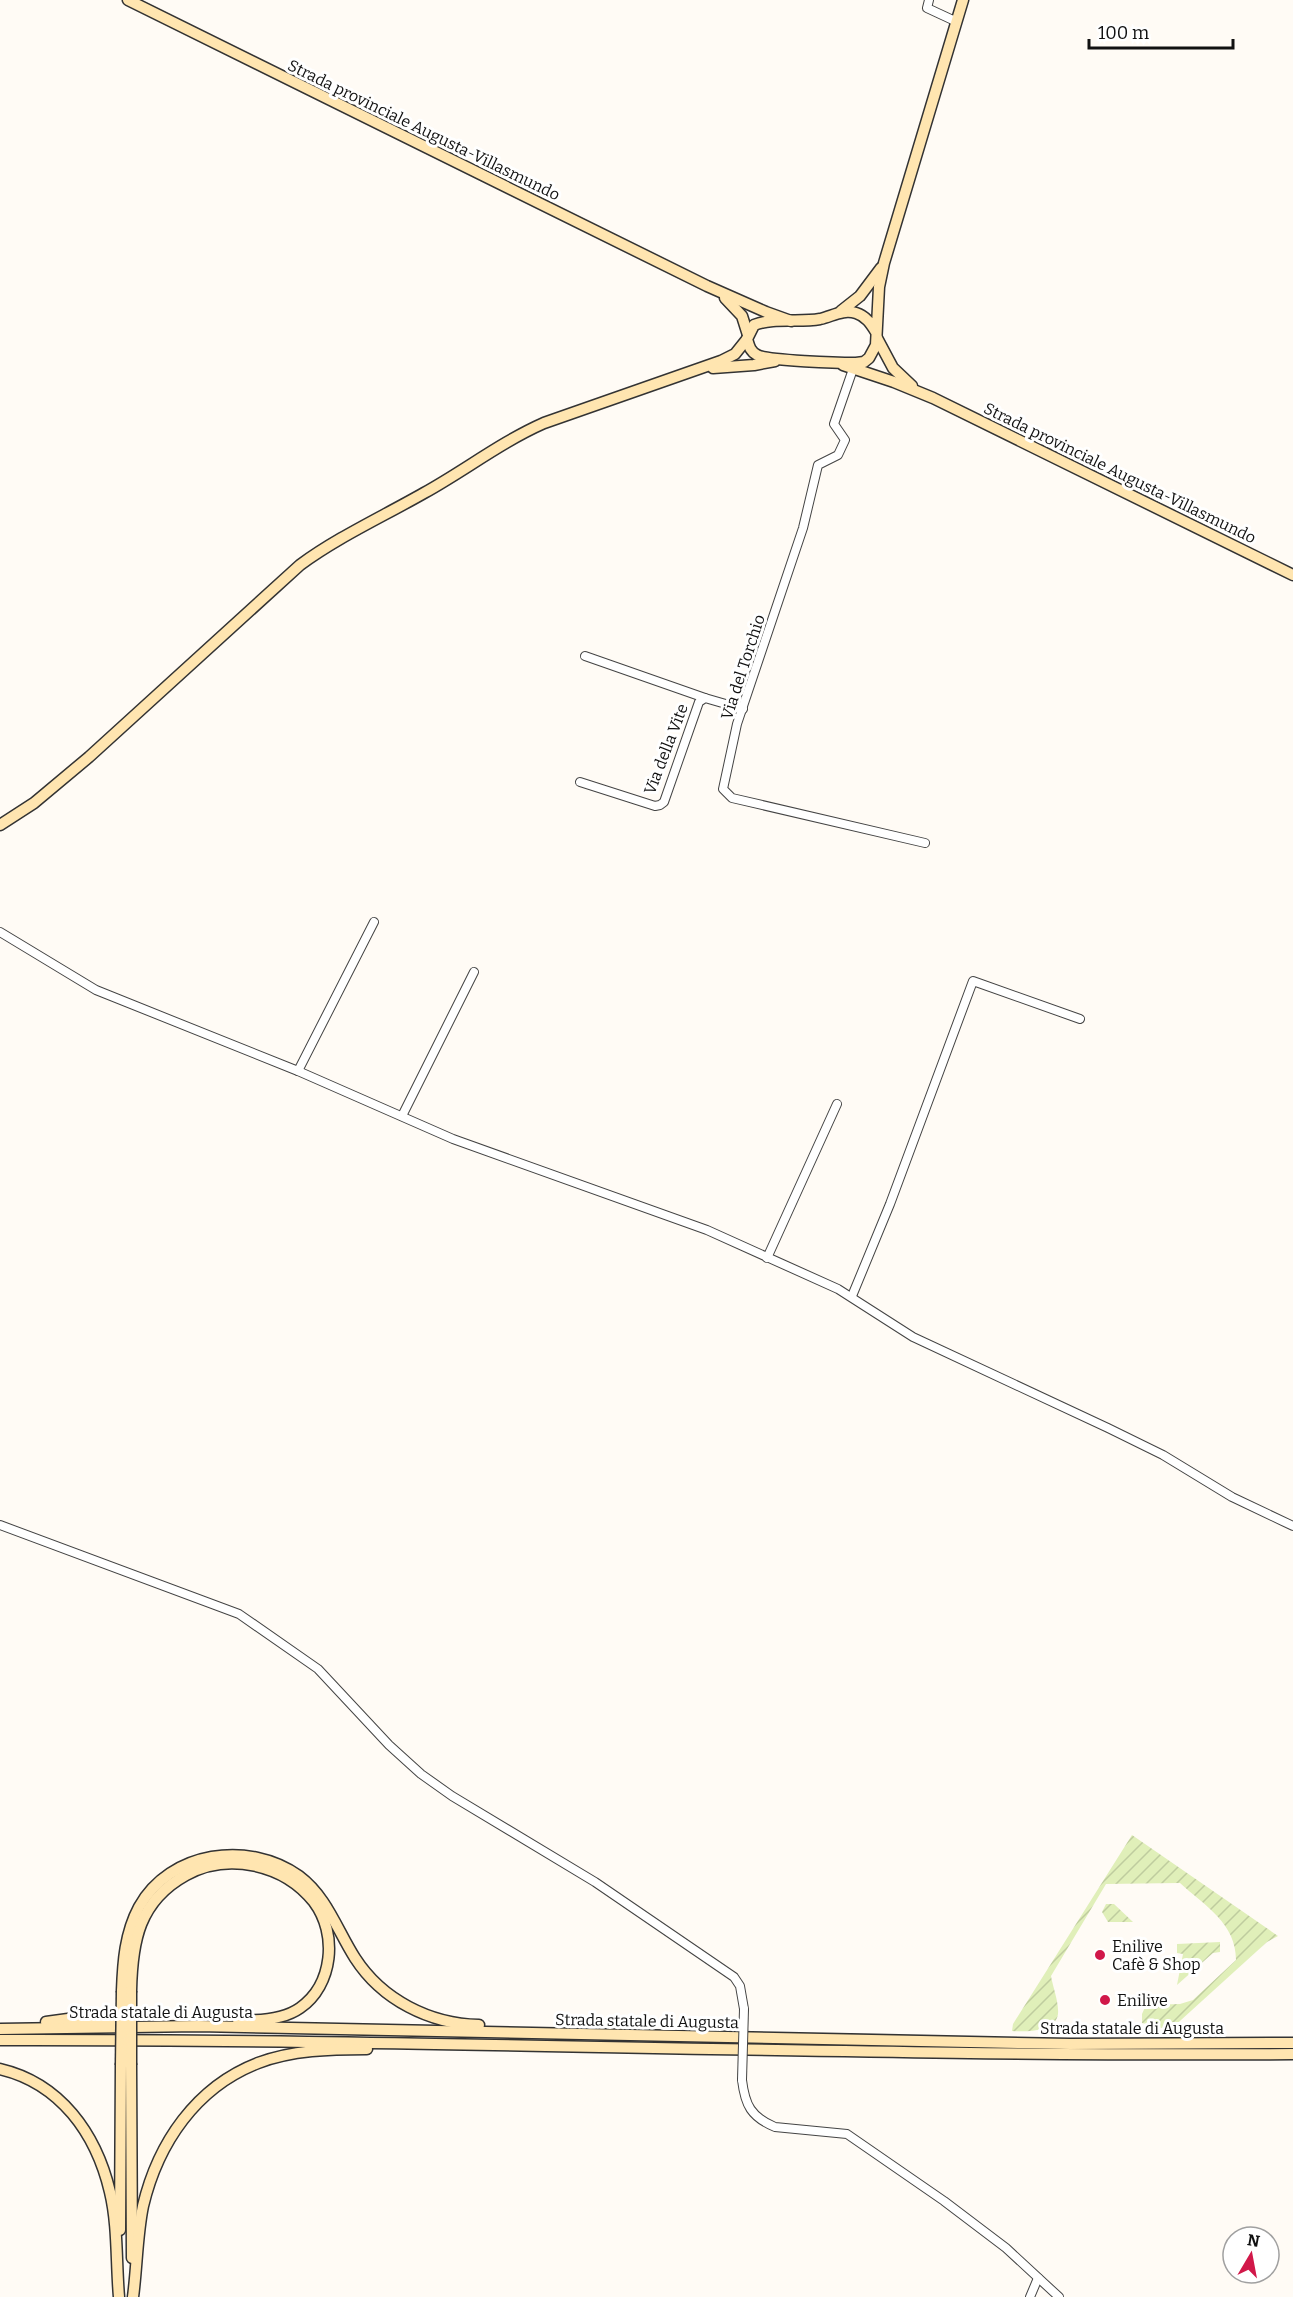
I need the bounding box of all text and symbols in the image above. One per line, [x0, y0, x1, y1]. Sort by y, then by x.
scale bar [1089, 12, 1233, 50]
text: 100 m [1098, 22, 1149, 44]
street label: Strada provinciale Augusta-Villasmundo [285, 56, 563, 204]
street label: Strada provinciale Augusta-Villasmundo [981, 399, 1259, 547]
street label: Via del Torchio [717, 612, 769, 722]
street label: Via della Vite [640, 701, 692, 797]
place label: Enilive Cafè & Shop [1112, 1937, 1201, 1974]
marker: Enilive Cafè & Shop [1093, 1948, 1107, 1962]
place label: Enilive [1117, 1991, 1168, 2010]
marker: Enilive [1098, 1993, 1112, 2007]
street label: Strada statale di Augusta [69, 2003, 253, 2022]
street label: Strada statale di Augusta [555, 2010, 739, 2032]
street label: Strada statale di Augusta [1040, 2019, 1224, 2038]
north arrow [1221, 2225, 1281, 2285]
text: N [1246, 2230, 1261, 2251]

